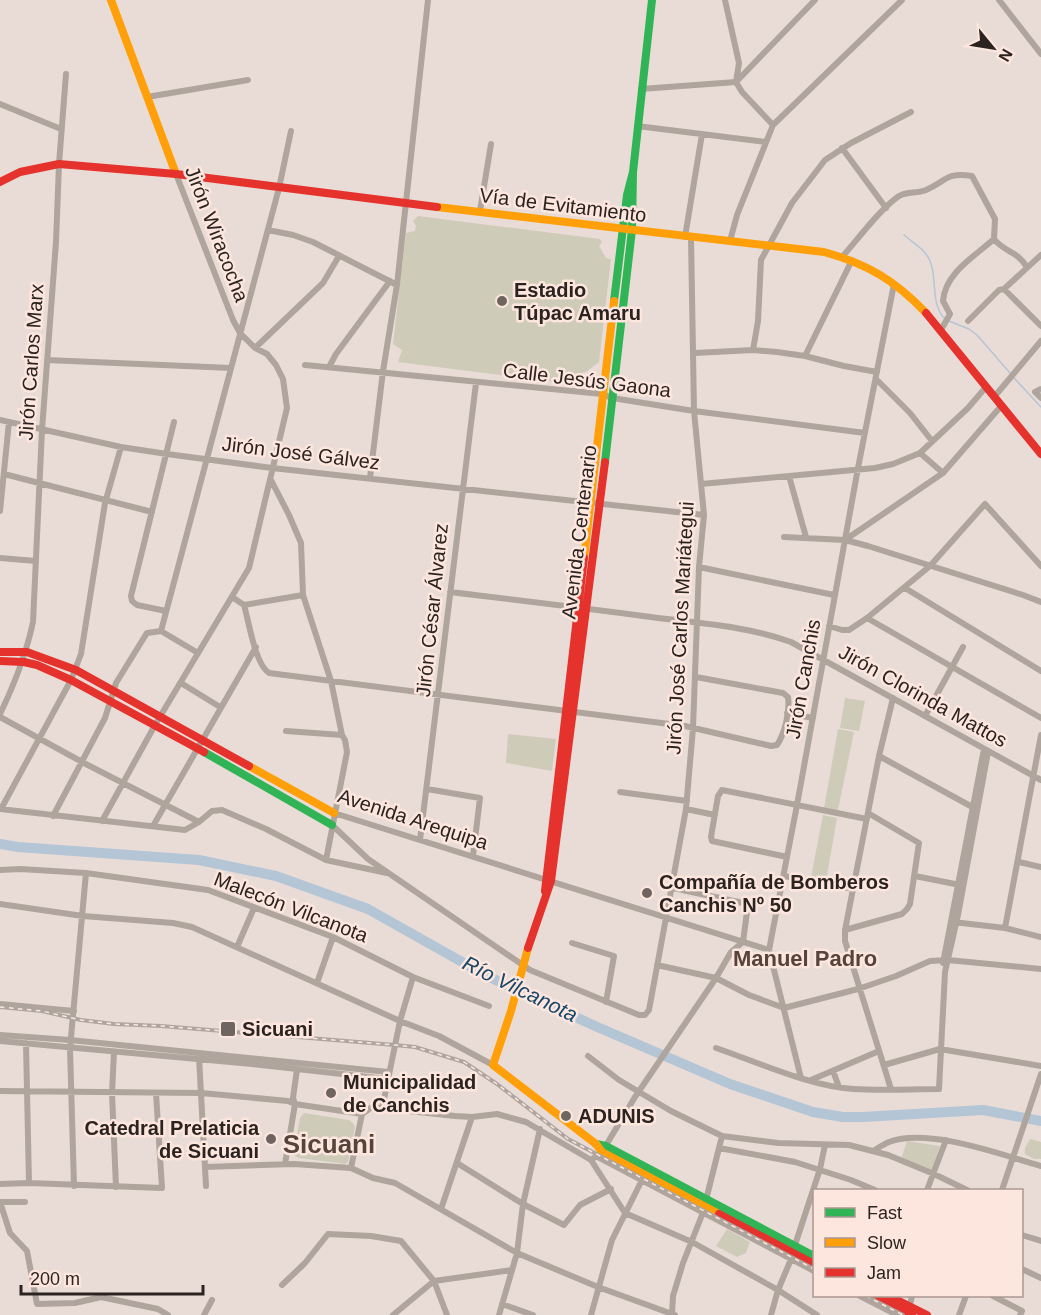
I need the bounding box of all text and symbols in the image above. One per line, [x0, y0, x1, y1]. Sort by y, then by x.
north arrow [963, 18, 1023, 78]
text: N [995, 46, 1016, 65]
street label: Jirón Wiracocha [181, 163, 253, 306]
street label: Vía de Evitamiento [478, 184, 648, 226]
place label: Estadio Túpac Amaru [514, 279, 641, 324]
street label: Jirón Carlos Marx [15, 283, 47, 441]
marker: Estadio Túpac Amaru [495, 294, 509, 308]
street label: Calle Jesús Gaona [502, 359, 673, 401]
street label: Jirón José Gálvez [221, 432, 381, 474]
street label: Avenida Centenario [557, 444, 601, 620]
street label: Jirón José Carlos Mariátegui [662, 501, 698, 755]
street label: Jirón César Álvarez [412, 522, 452, 698]
street label: Jirón Canchis [782, 617, 824, 741]
street label: Jirón Clorinda Mattos [835, 641, 1011, 751]
street label: Avenida Arequipa [335, 784, 492, 854]
street label: Malecón Vilcanota [211, 868, 372, 947]
place label: Compañía de Bomberos Canchis Nº 50 [659, 871, 889, 916]
marker: Compañía de Bomberos Canchis Nº 50 [640, 886, 654, 900]
district label: Manuel Padro [733, 946, 877, 971]
water label: Río Vilcanota [459, 951, 581, 1026]
place label: Sicuani [242, 1018, 313, 1040]
marker: Sicuani [219, 1020, 237, 1038]
place label: Municipalidad de Canchis [343, 1071, 476, 1116]
marker: Municipalidad de Canchis [324, 1086, 338, 1100]
place label: ADUNIS [578, 1105, 655, 1127]
marker: ADUNIS [559, 1109, 573, 1123]
place label: Catedral Prelaticia de Sicuani [84, 1117, 260, 1162]
district label: Sicuani [283, 1129, 375, 1159]
marker: Catedral Prelaticia de Sicuani [264, 1132, 278, 1146]
legend [813, 1189, 1023, 1297]
text: Fast [867, 1203, 902, 1223]
text: Slow [867, 1233, 907, 1253]
scale bar [21, 1258, 202, 1296]
text: Jam [867, 1263, 901, 1283]
text: 200 m [30, 1269, 80, 1289]

